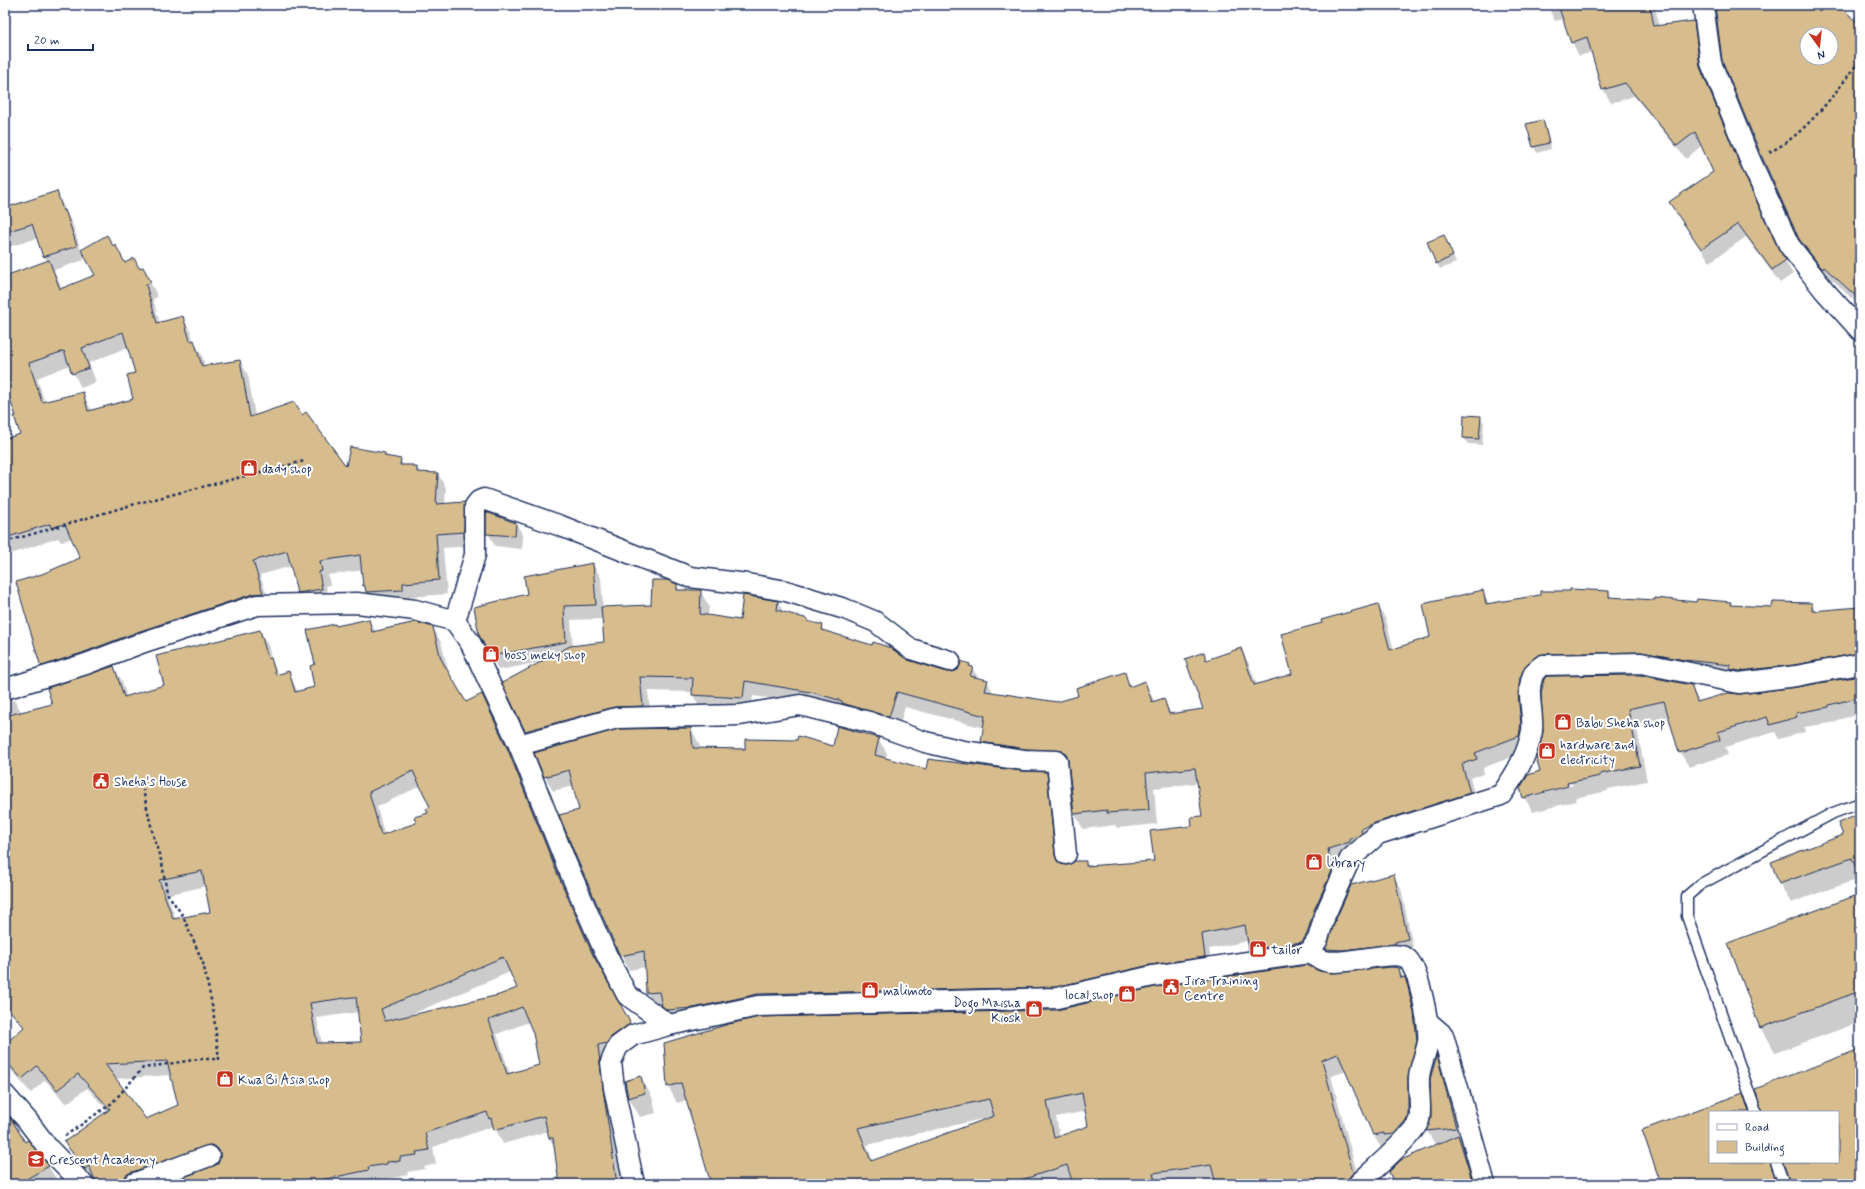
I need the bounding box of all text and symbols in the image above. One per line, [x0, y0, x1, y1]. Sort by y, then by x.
scale bar [28, 26, 93, 52]
north arrow [1799, 26, 1839, 66]
text: 20 m [34, 33, 60, 49]
text: N [1816, 47, 1827, 62]
shop icon: dady shop [239, 458, 259, 478]
place label: dady shop [262, 461, 312, 478]
shop icon: boss meky shop [481, 644, 501, 664]
place label: boss meky shop [504, 647, 586, 664]
shop icon: Babu Sheha shop [1553, 712, 1573, 732]
place label: Babu Sheha shop [1576, 715, 1665, 732]
place label: hardware and electricity [1560, 737, 1634, 769]
shop icon: hardware and electricity [1537, 741, 1557, 761]
public building icon: Sheha's House [91, 771, 111, 791]
place label: Sheha's House [114, 774, 187, 791]
shop icon: library [1304, 852, 1324, 872]
place label: library [1327, 855, 1365, 872]
shop icon: tailor [1248, 939, 1268, 959]
place label: tailor [1270, 942, 1303, 959]
place label: Jira Training Centre [1184, 973, 1258, 1005]
public building icon: Jira Training Centre [1161, 977, 1181, 997]
shop icon: malimoto [860, 980, 880, 1000]
place label: malimoto [883, 983, 932, 1000]
shop icon: local shop [1117, 984, 1137, 1004]
place label: local shop [1065, 987, 1114, 1004]
place label: Dogo Maisha Kiosk [953, 995, 1022, 1027]
shop icon: Dogo Maisha Kiosk [1024, 999, 1044, 1019]
shop icon: Kwa Bi Asia shop [215, 1069, 235, 1089]
place label: Kwa Bi Asia shop [238, 1072, 330, 1089]
legend [1709, 1111, 1839, 1163]
text: Road [1745, 1120, 1769, 1136]
text: Building [1745, 1140, 1785, 1157]
school or university icon: Crescent Academy [26, 1149, 46, 1169]
place label: Crescent Academy [49, 1152, 155, 1169]

